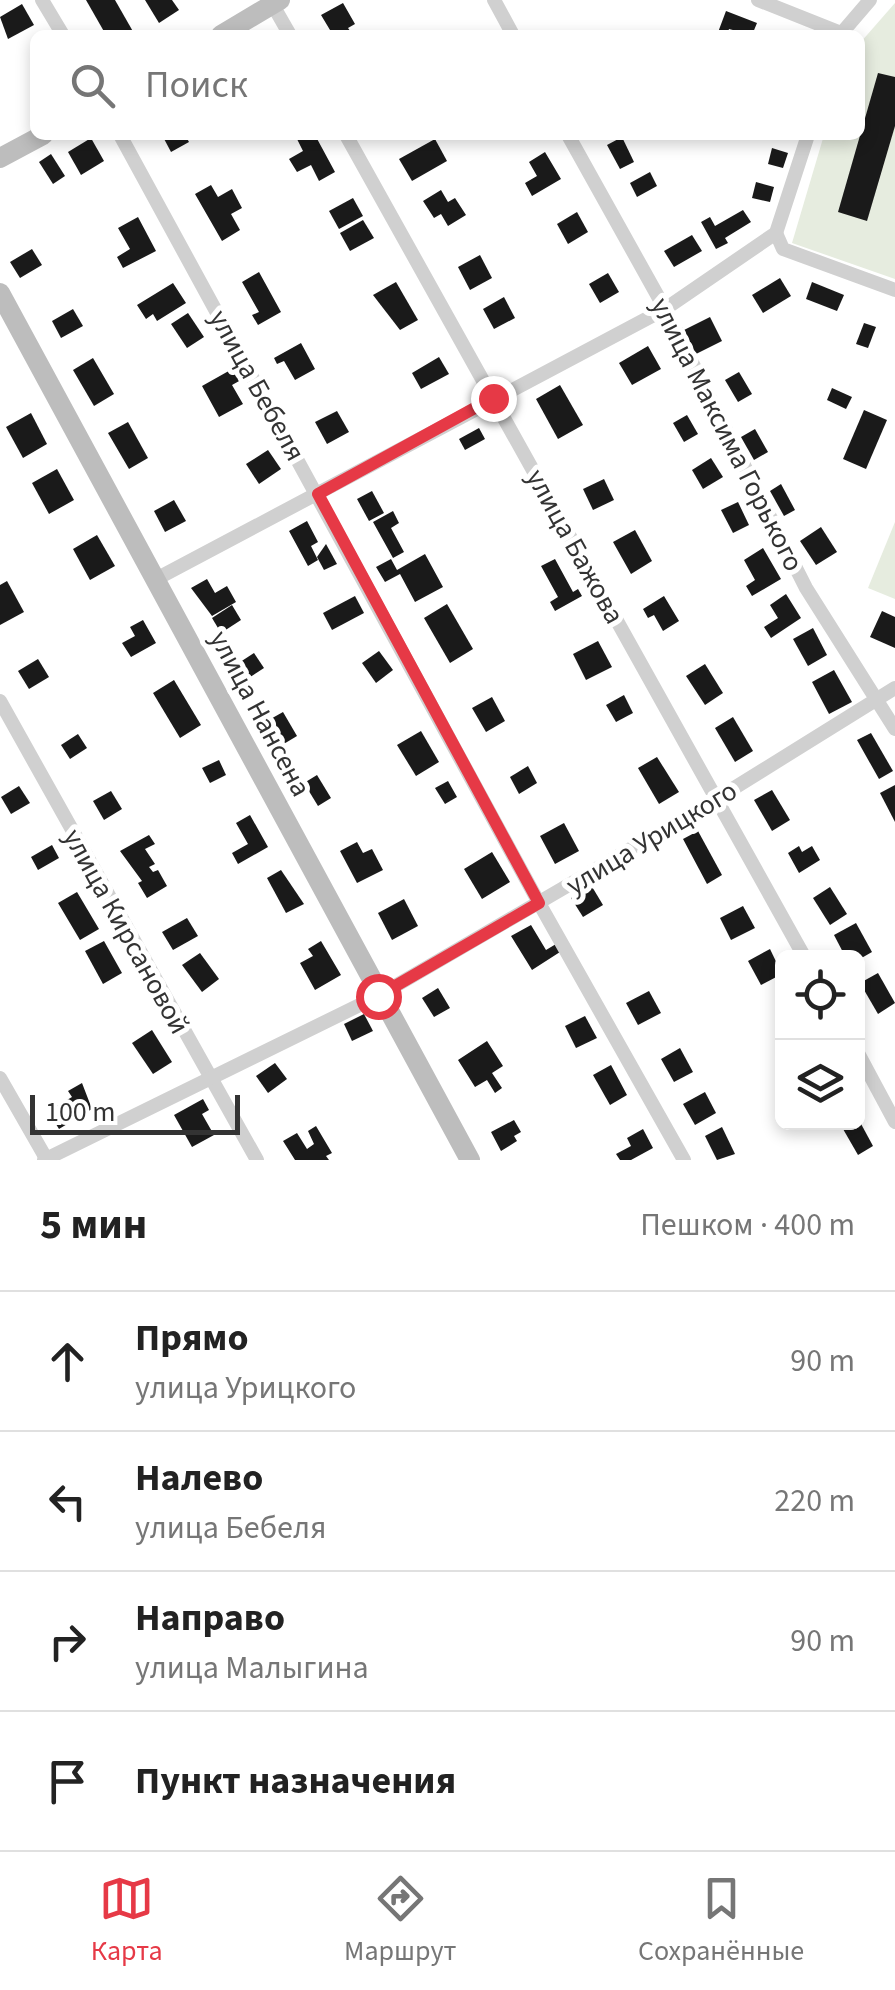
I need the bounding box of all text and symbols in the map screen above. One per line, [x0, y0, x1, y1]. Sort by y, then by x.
search box [30, 30, 865, 140]
icon: search [65, 58, 120, 113]
text: Поиск [145, 58, 248, 112]
street label: улица Максима Горького [641, 291, 814, 578]
street label: улица Бебеля [199, 303, 315, 468]
route end [471, 376, 517, 422]
street label: улица Бажова [516, 462, 634, 631]
street label: улица Нансена [199, 623, 321, 804]
street label: улица Урицкого [558, 771, 745, 905]
street label: улица Кирсановой [53, 822, 199, 1041]
map controls [775, 950, 865, 1130]
button: locate [775, 950, 865, 1040]
route start [356, 974, 402, 1020]
button: layers [775, 1040, 865, 1130]
scale bar [30, 1090, 240, 1134]
text: 100 m [45, 1092, 116, 1132]
text: 5 мин [40, 1195, 147, 1255]
text: Пешком · 400 m [640, 1202, 855, 1248]
text: Прямо [135, 1311, 249, 1365]
icon: ahead [40, 1334, 95, 1389]
text: 90 m [790, 1338, 855, 1384]
text: улица Урицкого [135, 1365, 356, 1411]
text: Налево [135, 1451, 263, 1505]
icon: left [40, 1474, 95, 1529]
text: 220 m [774, 1478, 855, 1524]
text: улица Бебеля [135, 1505, 326, 1551]
text: Направо [135, 1591, 285, 1645]
icon: right [40, 1614, 95, 1669]
text: 90 m [790, 1618, 855, 1664]
text: улица Малыгина [135, 1645, 369, 1691]
icon: arrive [40, 1754, 95, 1809]
text: Пункт назначения [135, 1754, 456, 1808]
tab: Карта [91, 1871, 163, 1971]
tab: Маршрут [344, 1871, 456, 1971]
tab: Сохранённые [638, 1871, 804, 1971]

